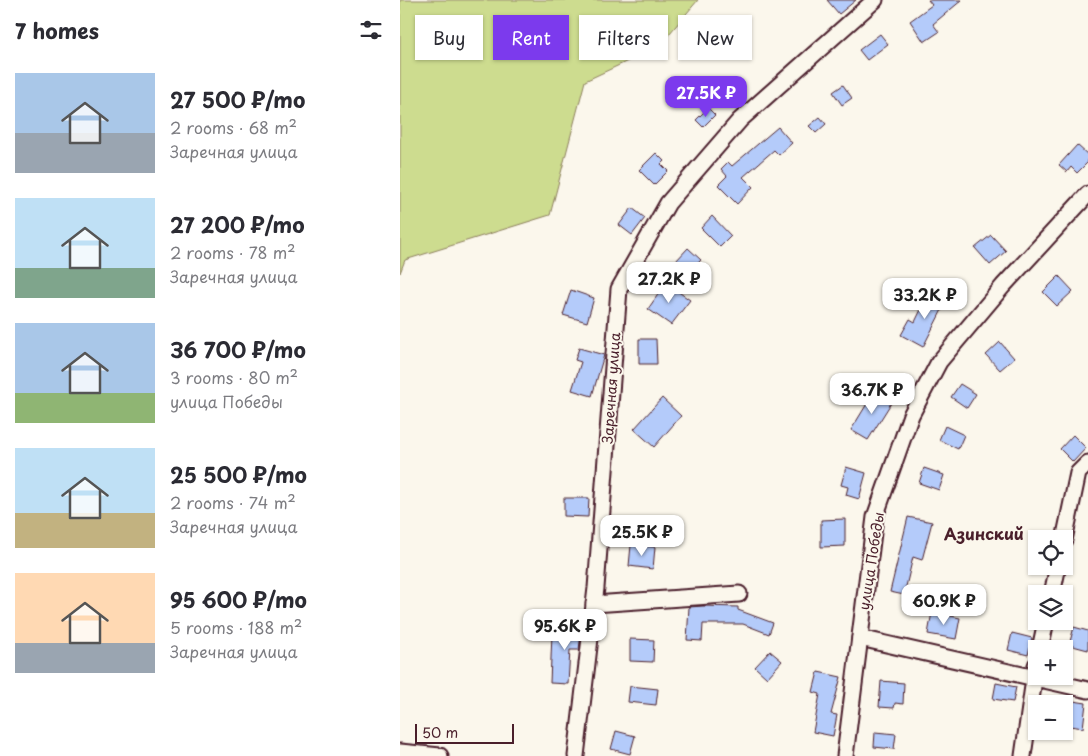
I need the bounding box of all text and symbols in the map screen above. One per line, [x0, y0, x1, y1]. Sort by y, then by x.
text: 7 homes [15, 14, 99, 46]
chip: Buy [415, 15, 483, 60]
chip: Rent [493, 15, 569, 60]
chip: Filters [579, 15, 668, 60]
chip: New [678, 15, 752, 60]
icon: filters [357, 16, 385, 44]
pin: 27.5K ₽ [660, 76, 752, 118]
text: 27.5K ₽ [676, 80, 736, 104]
text: 27 500 ₽/mo [170, 83, 305, 115]
icon: home [55, 93, 115, 153]
text: 2 rooms · 68 m² [170, 115, 297, 139]
text: Заречная улица [170, 139, 298, 163]
text: 27 200 ₽/mo [170, 208, 305, 240]
icon: home [55, 218, 115, 278]
text: 2 rooms · 78 m² [170, 240, 296, 264]
pin: 27.2K ₽ [623, 262, 715, 304]
text: Заречная улица [170, 264, 298, 288]
text: 27.2K ₽ [637, 266, 701, 290]
pin: 33.2K ₽ [879, 278, 971, 320]
text: 33.2K ₽ [893, 282, 957, 306]
street label: Заречная улица [597, 331, 625, 444]
text: 36 700 ₽/mo [170, 333, 306, 365]
icon: home [55, 343, 115, 403]
text: 3 rooms · 80 m² [170, 365, 298, 389]
pin: 36.7K ₽ [826, 372, 918, 415]
text: 36.7K ₽ [841, 377, 903, 401]
text: улица Победы [170, 389, 283, 413]
text: 25 500 ₽/mo [170, 458, 307, 490]
icon: home [55, 468, 115, 528]
text: 2 rooms · 74 m² [170, 490, 296, 514]
street label: улица Победы [853, 511, 889, 611]
text: Заречная улица [170, 514, 298, 538]
pin: 25.5K ₽ [596, 514, 688, 557]
text: 25.5K ₽ [611, 519, 673, 543]
district label: Азинский [944, 521, 1024, 545]
map controls [1028, 530, 1073, 740]
button: locate [1028, 530, 1073, 575]
text: 95 600 ₽/mo [170, 583, 307, 615]
pin: 60.9K ₽ [898, 584, 990, 626]
button: layers [1028, 585, 1073, 630]
text: 60.9K ₽ [912, 588, 976, 612]
icon: home [55, 593, 115, 653]
pin: 95.6K ₽ [519, 608, 611, 651]
text: 95.6K ₽ [534, 613, 596, 637]
text: 5 rooms · 188 m² [170, 615, 302, 639]
text: Заречная улица [170, 639, 298, 663]
button: + [1028, 640, 1073, 685]
button: − [1028, 695, 1073, 740]
scale bar [415, 721, 514, 744]
text: 50 m [422, 722, 458, 743]

